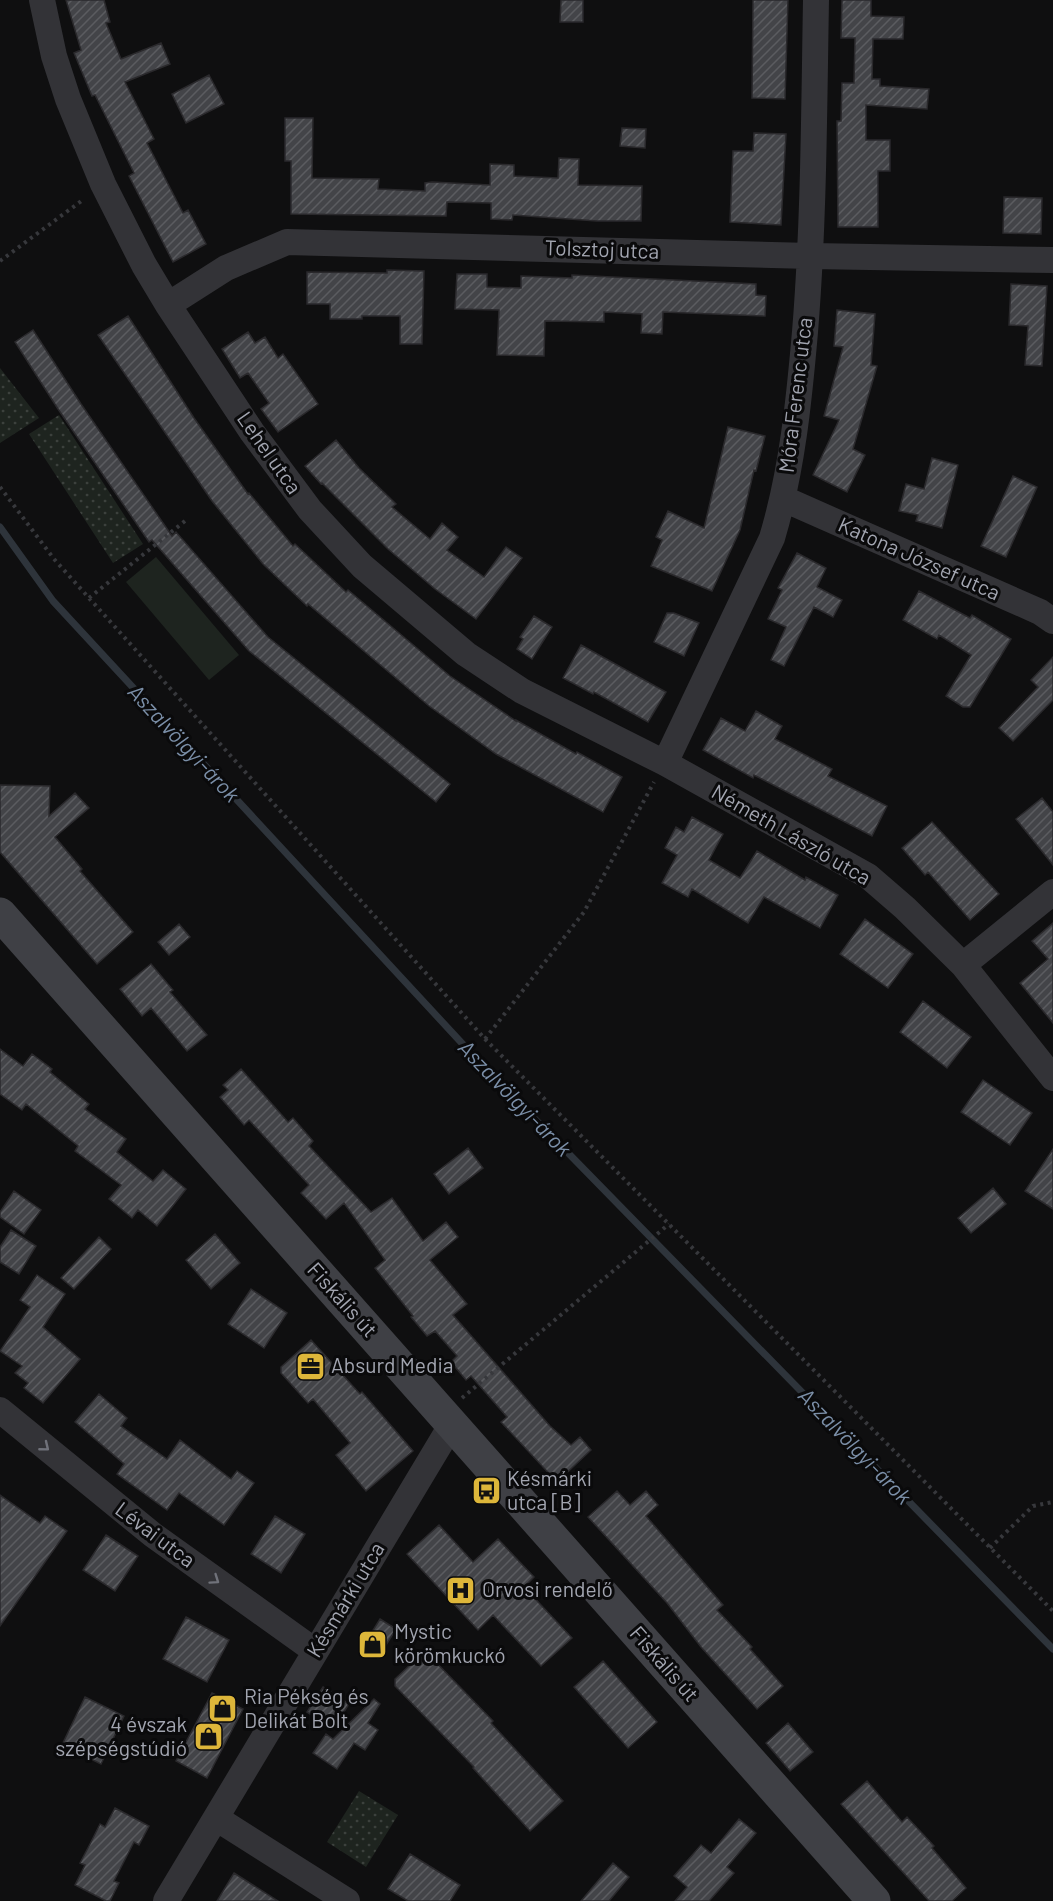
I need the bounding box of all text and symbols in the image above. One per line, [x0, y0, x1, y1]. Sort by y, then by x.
street label: Tolsztoj utca [544, 234, 660, 263]
street label: Móra Ferenc utca [773, 316, 816, 474]
street label: Lehel utca [233, 406, 308, 498]
street label: Katona József utca [835, 511, 1004, 604]
water label: Aszalvölgyi-árok [124, 678, 246, 807]
street label: Németh László utca [708, 778, 876, 889]
water label: Aszalvölgyi-árok [454, 1034, 578, 1161]
street label: Fiskális út [303, 1256, 383, 1341]
office icon: Absurd Media [294, 1350, 326, 1382]
place label: Absurd Media [331, 1352, 454, 1377]
water label: Aszalvölgyi-árok [794, 1382, 918, 1509]
one-way arrow [38, 1440, 49, 1451]
place label: Késmárki utca [B] [507, 1465, 592, 1514]
bus stop icon: Késmárki utca [B] [470, 1475, 502, 1507]
street label: Lévai utca [111, 1496, 201, 1572]
street label: Késmárki utca [301, 1537, 389, 1661]
one-way arrow [209, 1573, 220, 1584]
hospital icon: Orvosi rendelő [445, 1574, 477, 1606]
place label: Orvosi rendelő [482, 1576, 613, 1601]
place label: Mystic körömkuckó [394, 1618, 506, 1667]
street label: Fiskális út [626, 1620, 705, 1706]
shop icon: Mystic körömkuckó [357, 1628, 389, 1660]
place label: Ria Pékség és Delikát Bolt [244, 1683, 369, 1732]
shop icon: Ria Pékség és Delikát Bolt [207, 1693, 239, 1725]
place label: 4 évszak szépségstúdió [55, 1711, 187, 1760]
shop icon: 4 évszak szépségstúdió [192, 1721, 224, 1753]

